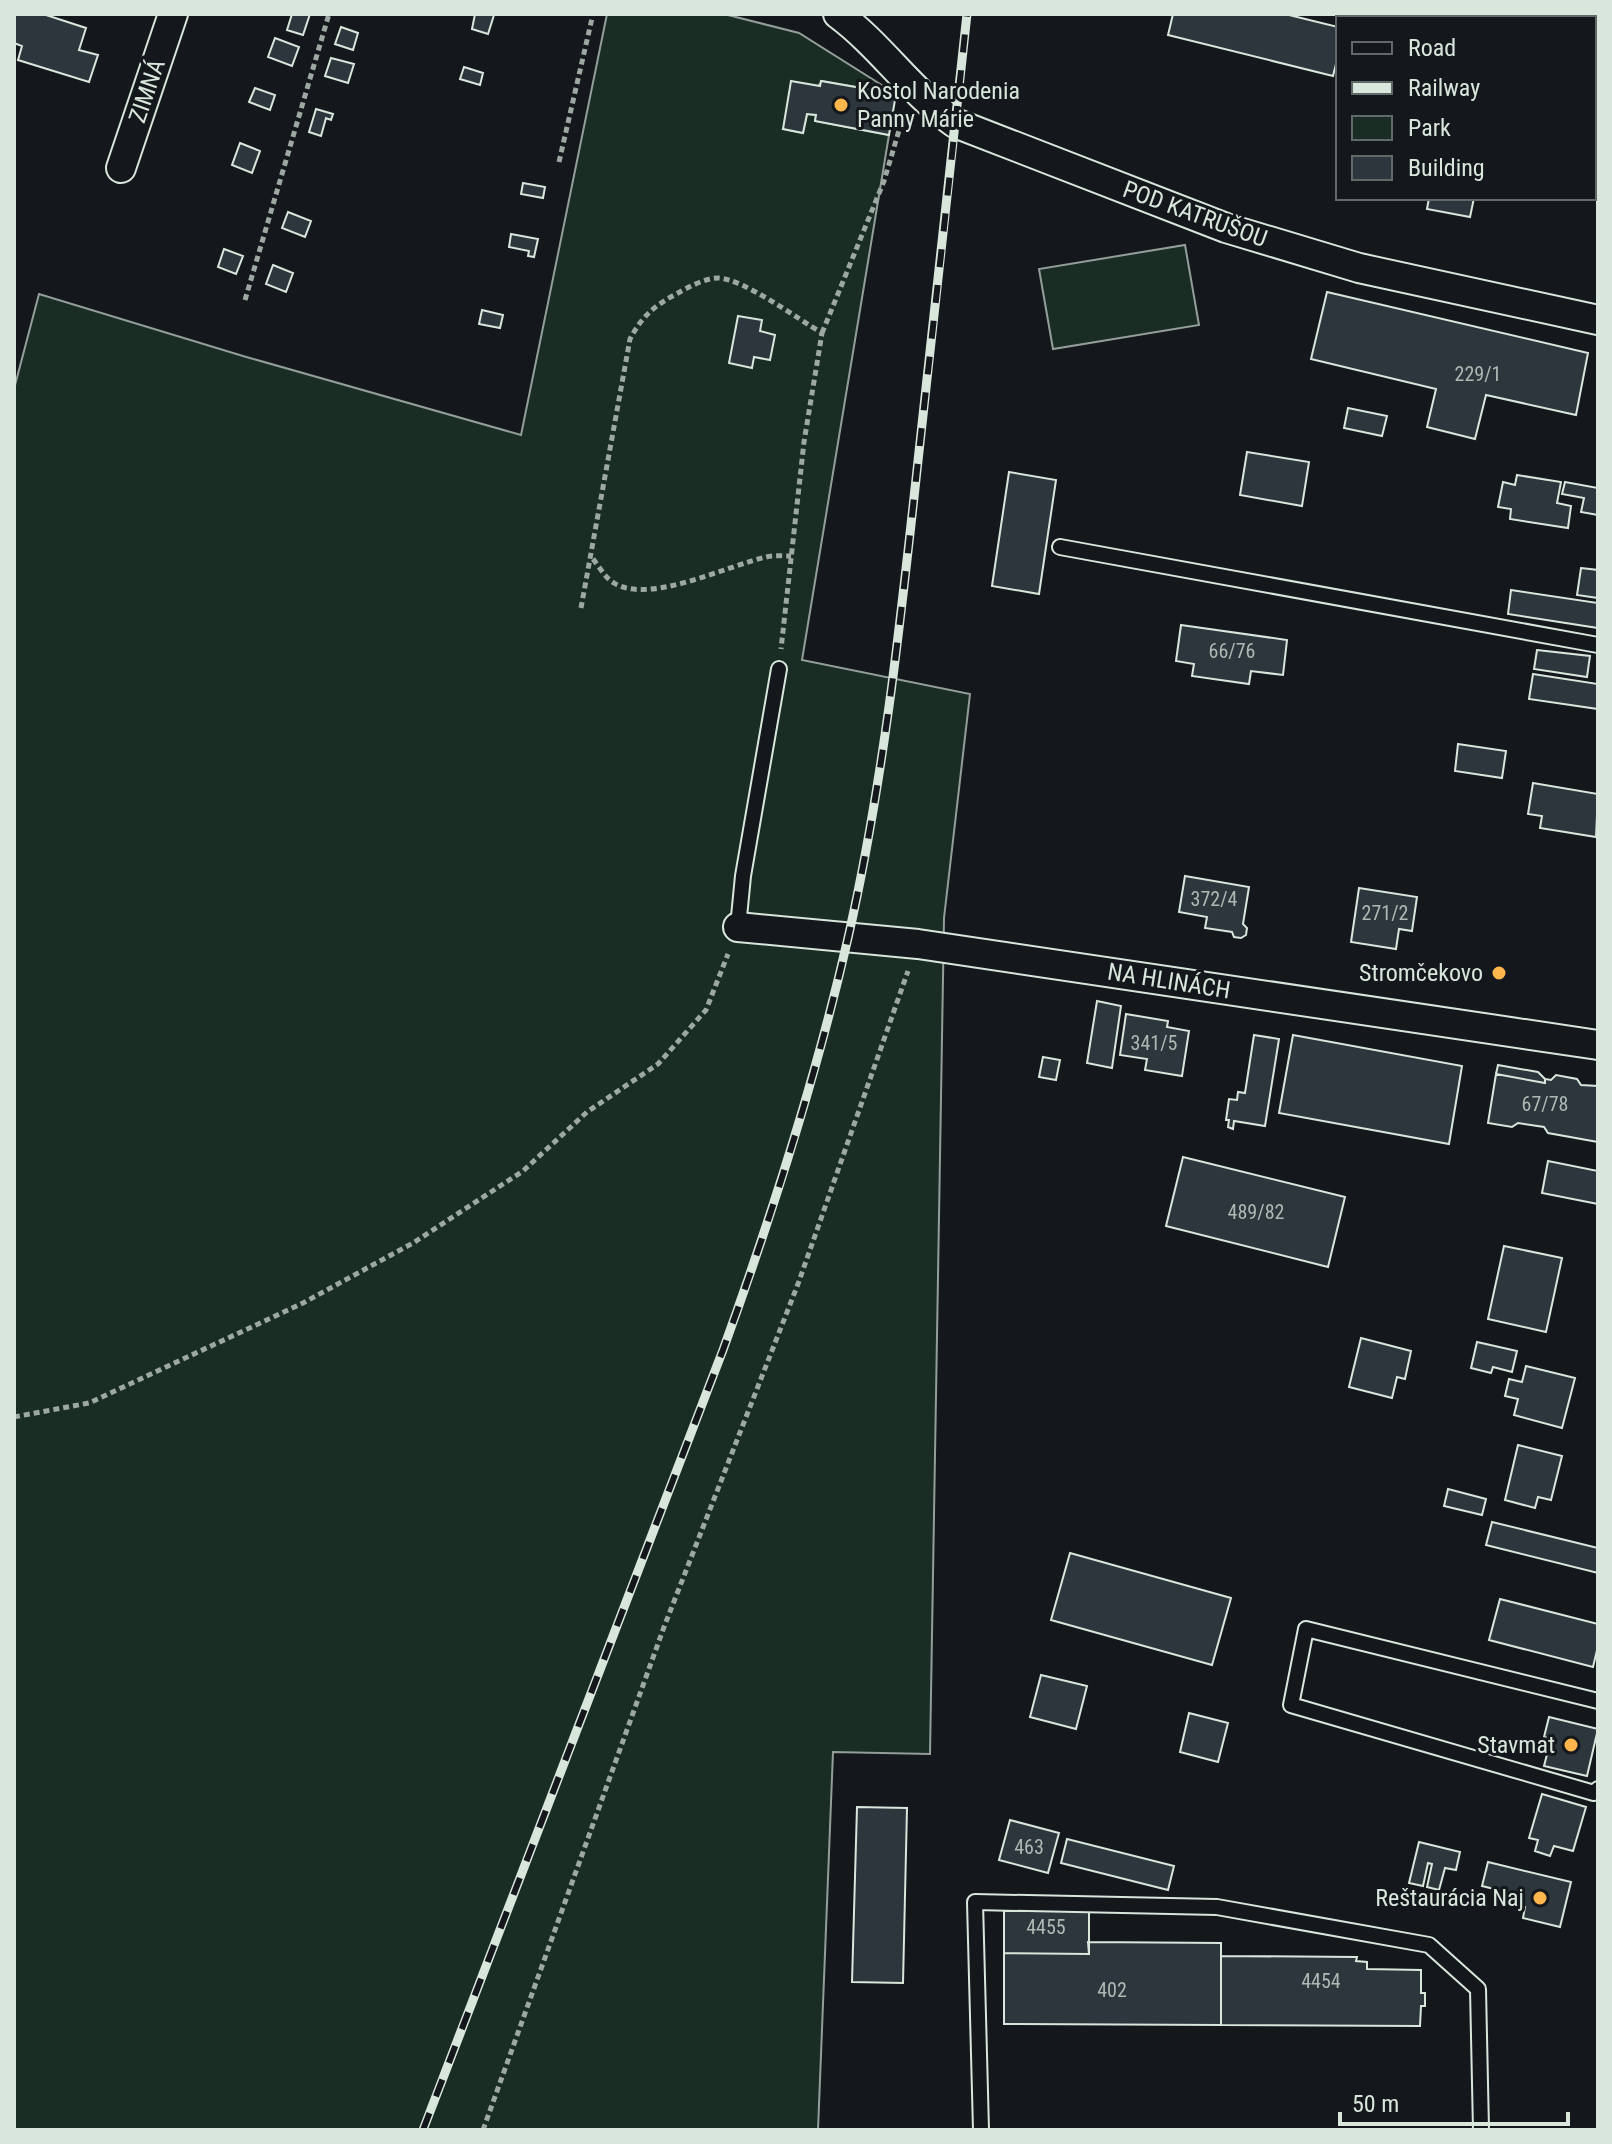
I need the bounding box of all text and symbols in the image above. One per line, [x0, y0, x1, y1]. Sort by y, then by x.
legend [1336, 16, 1596, 200]
text: Road [1408, 34, 1456, 62]
street label: ZIMNÁ [123, 55, 171, 127]
text: Railway [1408, 74, 1480, 102]
place label: Kostol Narodenia Panny Márie [857, 77, 1020, 133]
marker: Kostol Narodenia Panny Márie [832, 96, 850, 114]
text: Park [1408, 114, 1451, 142]
text: Building [1408, 154, 1485, 182]
street label: POD KATRUŠOU [1119, 175, 1271, 253]
house number: 229/1 [1455, 362, 1501, 386]
house number: 66/76 [1209, 639, 1255, 663]
house number: 372/4 [1191, 887, 1238, 911]
house number: 271/2 [1362, 901, 1409, 925]
street label: NA HLINÁCH [1106, 957, 1232, 1005]
place label: Stromčekovo [1359, 959, 1483, 987]
marker: Stromčekovo [1490, 964, 1508, 982]
house number: 341/5 [1131, 1031, 1178, 1055]
house number: 67/78 [1522, 1092, 1568, 1116]
house number: 489/82 [1228, 1200, 1285, 1224]
place label: Stavmat [1477, 1731, 1555, 1759]
marker: Stavmat [1562, 1736, 1580, 1754]
house number: 463 [1014, 1835, 1044, 1859]
place label: Reštaurácia Naj [1375, 1884, 1524, 1912]
marker: Reštaurácia Naj [1531, 1889, 1549, 1907]
house number: 4455 [1026, 1915, 1066, 1939]
house number: 4454 [1301, 1969, 1341, 1993]
house number: 402 [1097, 1978, 1127, 2002]
scale bar [1340, 2076, 1568, 2126]
text: 50 m [1352, 2090, 1399, 2118]

